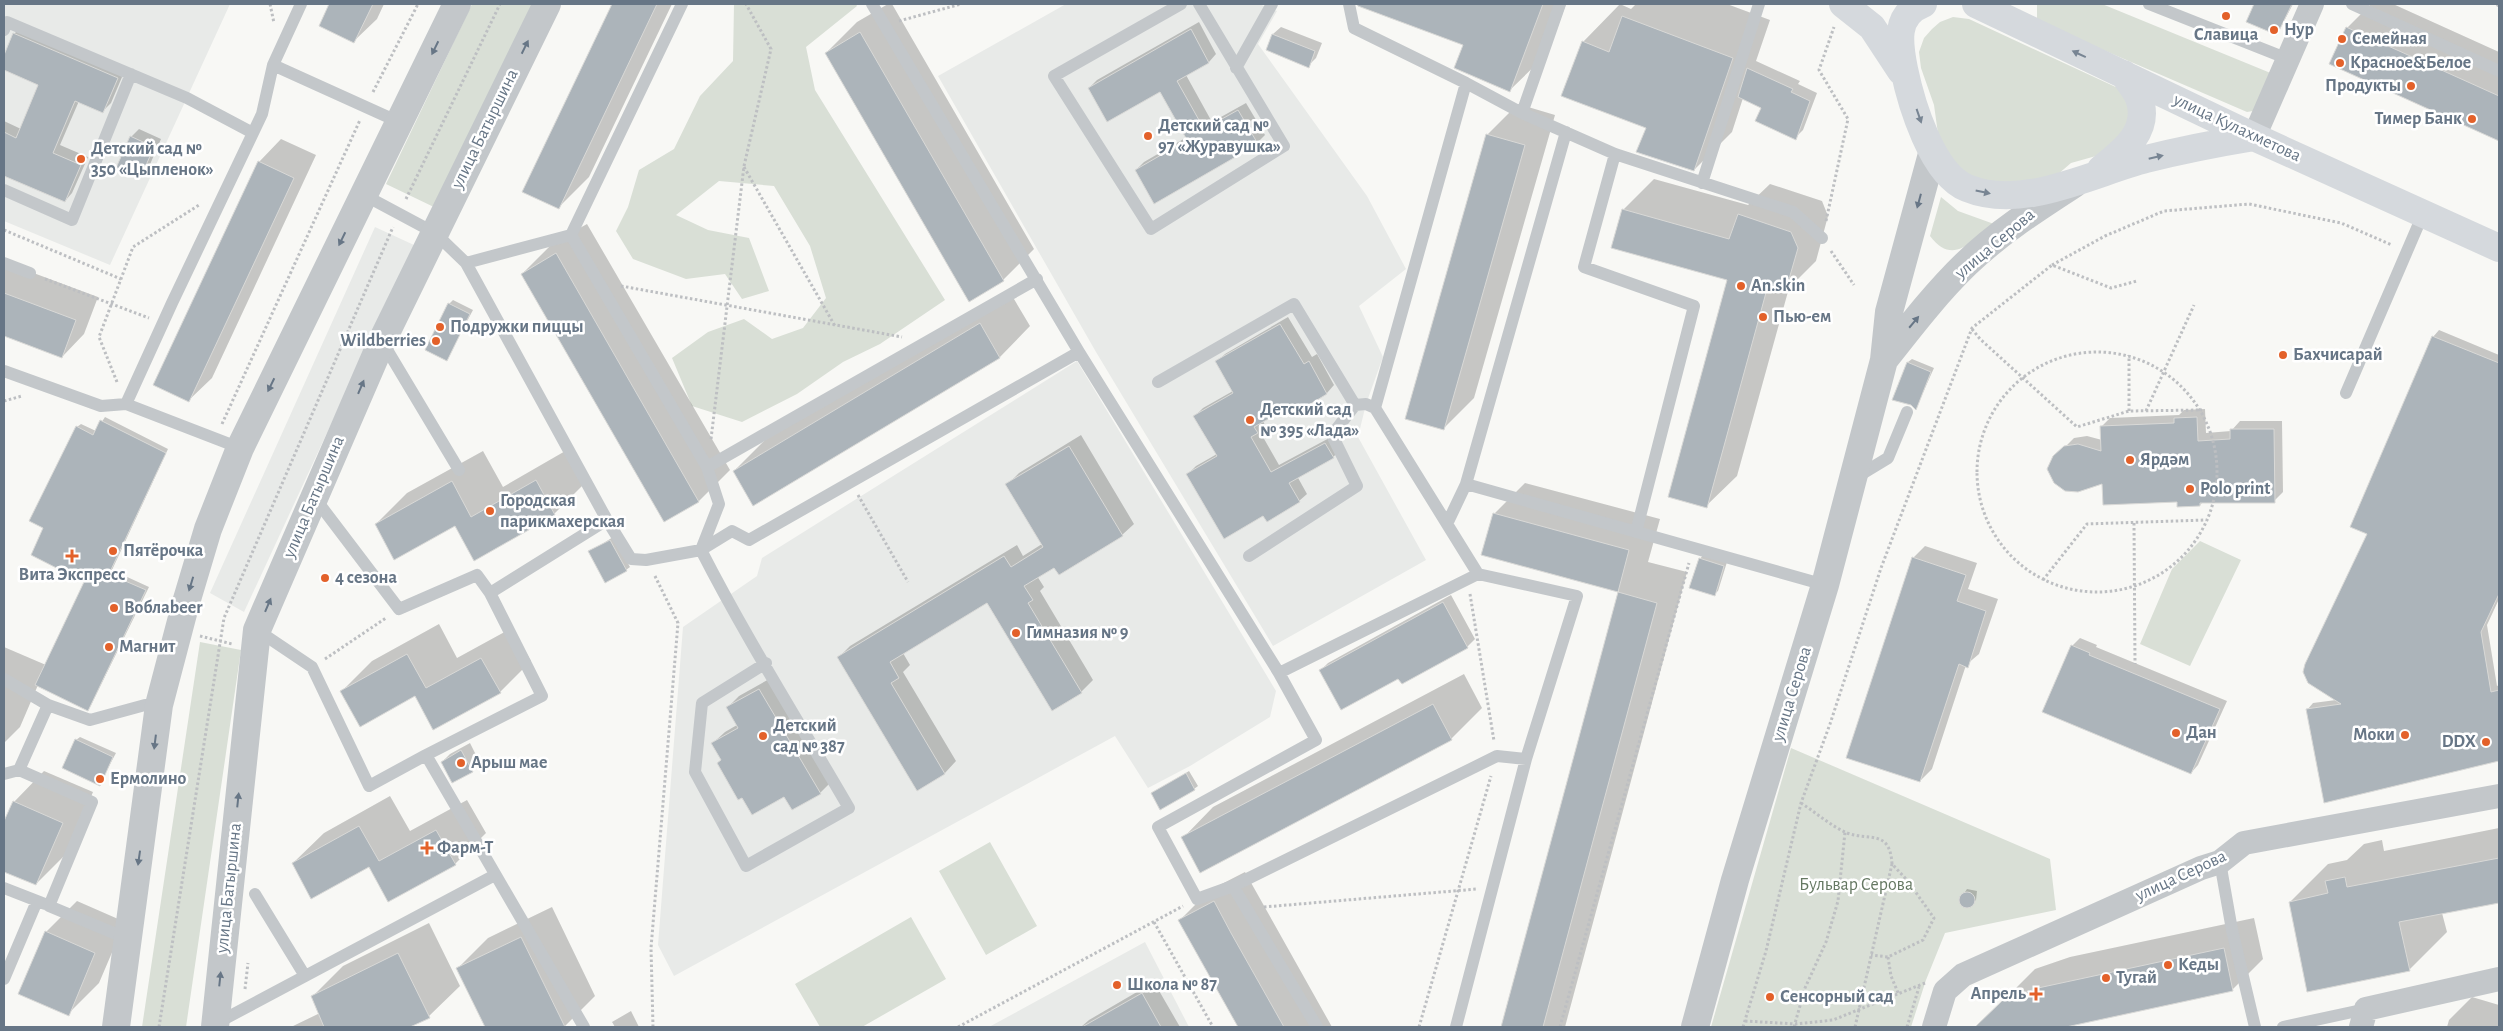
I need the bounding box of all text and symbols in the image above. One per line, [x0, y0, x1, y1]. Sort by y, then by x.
marker: Славица [2220, 10, 2232, 22]
place label: Нур [2284, 21, 2314, 39]
marker: Нур [2268, 24, 2280, 36]
place label: Славица [2194, 26, 2259, 44]
place label: Семейная [2352, 30, 2427, 48]
marker: Семейная [2336, 33, 2348, 45]
one-way arrow [431, 40, 440, 55]
one-way arrow [521, 40, 529, 54]
one-way arrow [2072, 49, 2087, 58]
place label: Красное&Белое [2350, 54, 2471, 72]
marker: Красное&Белое [2334, 57, 2346, 69]
street label: улица Батыршина [448, 66, 522, 192]
place label: Продукты [2325, 77, 2401, 95]
marker: Продукты [2405, 80, 2417, 92]
street label: улица Кулахметова [2170, 90, 2304, 165]
one-way arrow [1915, 109, 1923, 124]
place label: Тимер Банк [2374, 110, 2462, 128]
marker: Тимер Банк [2466, 113, 2478, 125]
place label: Детский сад № 97 «Журавушка» [1158, 117, 1281, 156]
marker: Детский сад № 97 «Журавушка» [1142, 130, 1154, 142]
place label: Детский сад № 350 «Цыпленок» [91, 140, 214, 179]
marker: Детский сад № 350 «Цыпленок» [75, 153, 87, 165]
one-way arrow [2148, 153, 2163, 161]
one-way arrow [1975, 188, 1990, 196]
one-way arrow [1915, 193, 1923, 208]
street label: улица Серова [1951, 206, 2038, 283]
one-way arrow [338, 232, 346, 246]
place label: An.skin [1751, 277, 1805, 295]
marker: An.skin [1735, 280, 1747, 292]
place label: Пью-ем [1773, 308, 1831, 326]
marker: Пью-ем [1757, 311, 1769, 323]
one-way arrow [1908, 316, 1920, 328]
place label: Подружки пиццы [450, 318, 584, 336]
marker: Подружки пиццы [434, 321, 446, 333]
place label: Wildberries [340, 332, 426, 350]
marker: Wildberries [430, 335, 442, 347]
place label: Бахчисарай [2293, 346, 2383, 364]
marker: Бахчисарай [2277, 349, 2289, 361]
one-way arrow [267, 378, 275, 392]
one-way arrow [358, 380, 366, 394]
place label: Детский сад № 395 «Лада» [1260, 401, 1359, 440]
marker: Детский сад № 395 «Лада» [1244, 414, 1256, 426]
street label: улица Батыршина [280, 433, 348, 561]
place label: Ярдәм [2140, 451, 2189, 469]
marker: Ярдәм [2124, 454, 2136, 466]
place label: Polo print [2200, 480, 2270, 498]
marker: Polo print [2184, 483, 2196, 495]
place label: Городская парикмахерская [500, 492, 625, 531]
marker: Городская парикмахерская [484, 505, 496, 517]
place label: Пятёрочка [123, 542, 204, 560]
marker: Пятёрочка [107, 545, 119, 557]
marker: Вита Экспресс [66, 550, 78, 562]
place label: Вита Экспресс [19, 566, 125, 584]
place label: 4 сезона [335, 569, 398, 587]
marker: 4 сезона [319, 572, 331, 584]
one-way arrow [187, 577, 195, 592]
one-way arrow [264, 598, 272, 612]
place label: Воблаbeer [124, 599, 203, 617]
marker: Воблаbeer [108, 602, 120, 614]
place label: Гимназия № 9 [1026, 624, 1129, 642]
marker: Гимназия № 9 [1010, 627, 1022, 639]
place label: Магнит [119, 638, 176, 656]
marker: Магнит [103, 641, 115, 653]
street label: улица Серова [1769, 644, 1815, 744]
place label: Детский сад № 387 [773, 717, 845, 756]
place label: Дан [2186, 724, 2217, 742]
place label: Моки [2353, 726, 2395, 744]
marker: Дан [2170, 727, 2182, 739]
marker: Моки [2399, 729, 2411, 741]
marker: Детский сад № 387 [757, 730, 769, 742]
place label: DDX [2442, 733, 2476, 751]
one-way arrow [150, 735, 158, 751]
marker: DDX [2480, 736, 2492, 748]
place label: Арыш мае [471, 754, 547, 772]
marker: Арыш мае [455, 757, 467, 769]
place label: Ермолино [110, 770, 187, 788]
marker: Ермолино [94, 773, 106, 785]
one-way arrow [234, 791, 242, 807]
street label: улица Батыршина [213, 822, 245, 955]
place label: Фарм-Т [437, 839, 493, 857]
marker: Фарм-Т [421, 842, 433, 854]
street label: улица Серова [2132, 847, 2229, 905]
one-way arrow [135, 850, 143, 866]
park label: Бульвар Серова [1799, 876, 1913, 894]
place label: Кеды [2178, 956, 2219, 974]
marker: Кеды [2162, 959, 2174, 971]
place label: Тугай [2116, 969, 2157, 987]
one-way arrow [216, 970, 224, 986]
marker: Тугай [2100, 972, 2112, 984]
place label: Школа № 87 [1127, 976, 1217, 994]
marker: Школа № 87 [1111, 979, 1123, 991]
place label: Апрель [1971, 985, 2027, 1003]
place label: Сенсорный сад [1780, 988, 1894, 1006]
marker: Апрель [2030, 988, 2042, 1000]
marker: Сенсорный сад [1764, 991, 1776, 1003]

